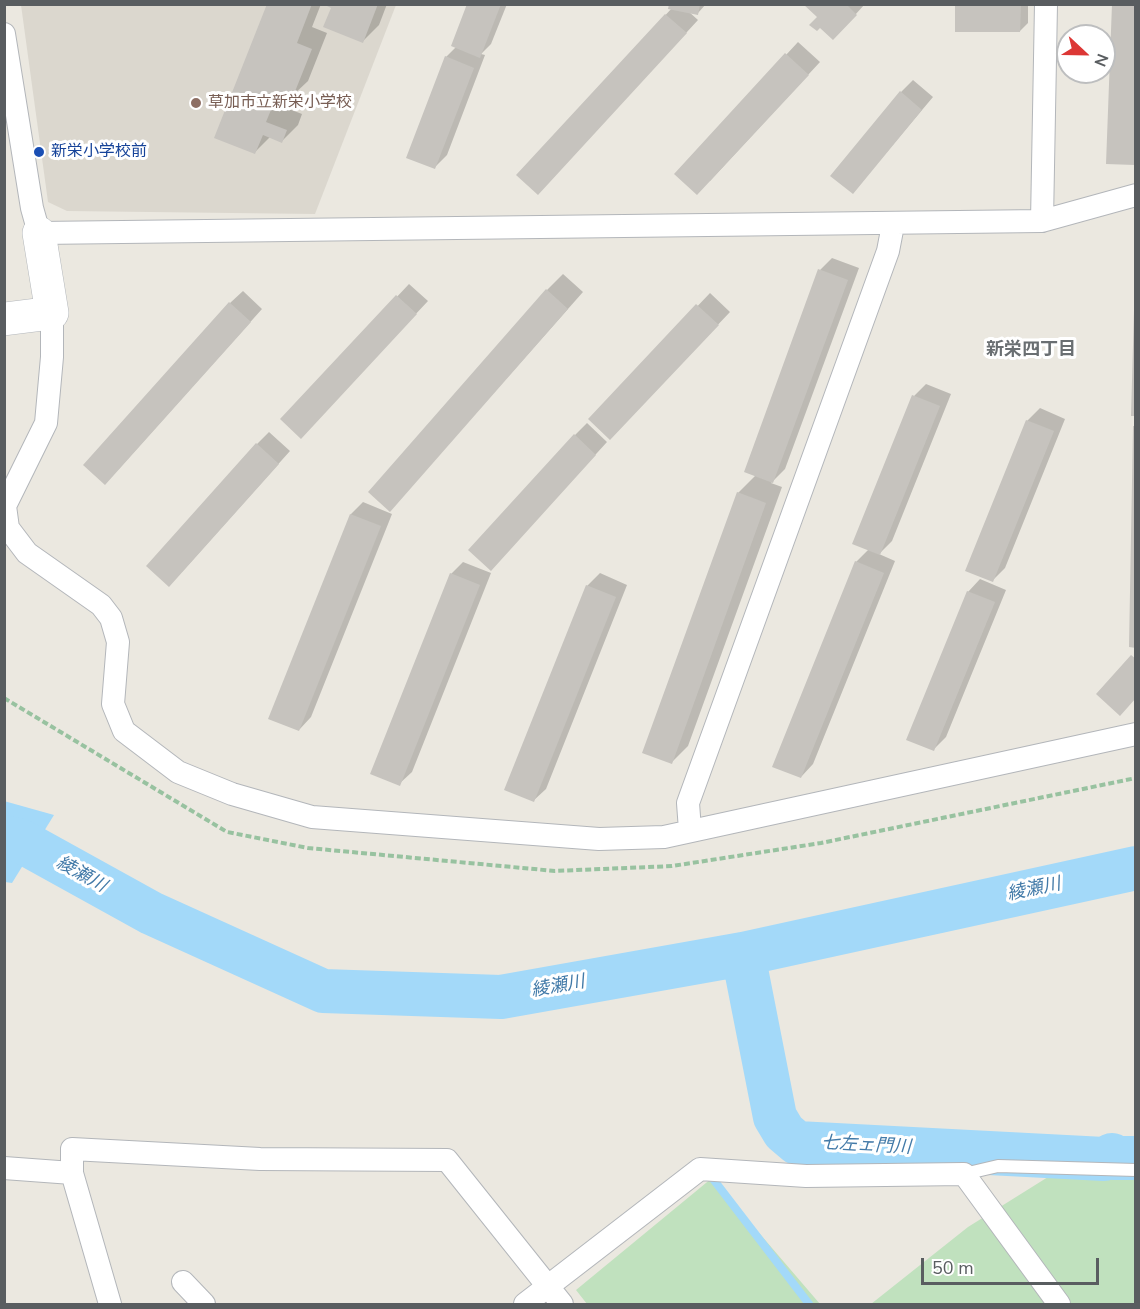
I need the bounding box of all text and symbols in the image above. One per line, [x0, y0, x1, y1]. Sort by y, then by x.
north arrow [1056, 24, 1116, 84]
text: N [1088, 50, 1113, 70]
place label: 草加市立新栄小学校 [208, 93, 352, 113]
marker: 草加市立新栄小学校 [189, 96, 203, 110]
place label: 新栄小学校前 [51, 142, 147, 162]
marker: 新栄小学校前 [32, 145, 46, 159]
district label: 新栄四丁目 [986, 340, 1076, 362]
water label: 綾瀬川 [52, 852, 110, 898]
water label: 綾瀬川 [1005, 874, 1063, 906]
water label: 綾瀬川 [530, 972, 586, 1002]
water label: 七左ェ門川 [820, 1133, 912, 1159]
scale bar [924, 1246, 1102, 1284]
text: 50 m [932, 1256, 974, 1280]

